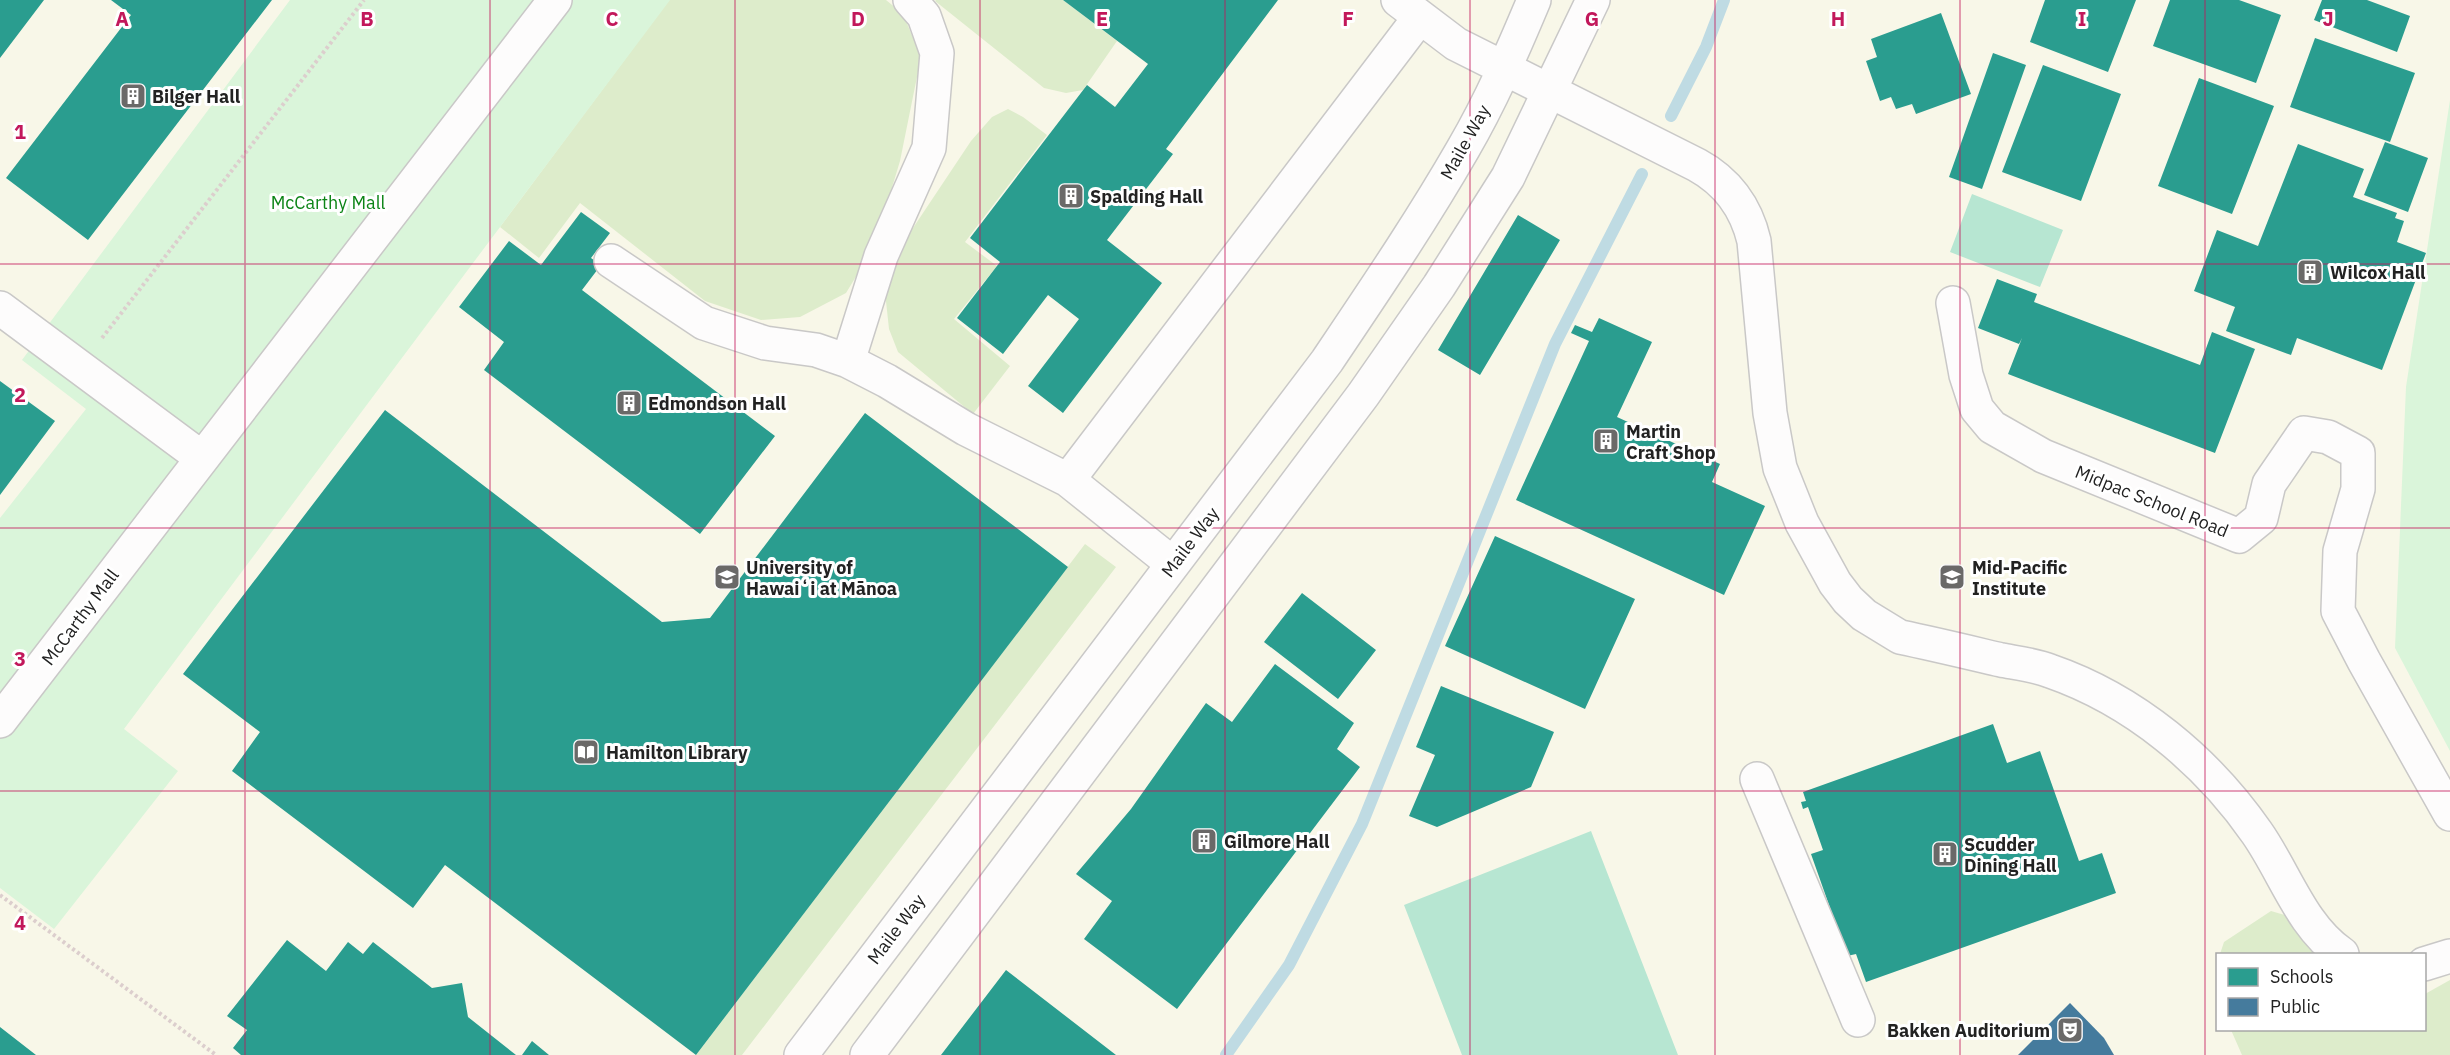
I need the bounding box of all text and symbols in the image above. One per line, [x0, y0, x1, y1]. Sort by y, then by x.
text: A [115, 5, 129, 32]
text: B [360, 5, 374, 32]
text: C [605, 5, 619, 32]
text: D [851, 5, 865, 32]
text: E [1096, 5, 1108, 32]
text: F [1342, 5, 1354, 32]
text: G [1585, 5, 1599, 32]
text: H [1831, 5, 1845, 32]
text: I [2078, 5, 2086, 32]
text: J [2322, 5, 2334, 32]
building icon: Bilger Hall [118, 81, 148, 111]
place label: Bilger Hall [152, 85, 241, 108]
street label: Maile Way [1435, 101, 1495, 183]
text: 1 [14, 118, 26, 145]
building icon: Spalding Hall [1056, 181, 1086, 211]
place label: Spalding Hall [1090, 185, 1203, 208]
park label: McCarthy Mall [271, 191, 385, 214]
building icon: Wilcox Hall [2295, 257, 2325, 287]
place label: Wilcox Hall [2330, 261, 2426, 284]
text: 2 [14, 381, 26, 408]
building icon: Edmondson Hall [614, 388, 644, 418]
place label: Edmondson Hall [648, 392, 786, 415]
place label: Martin Craft Shop [1626, 420, 1716, 464]
building icon: Martin Craft Shop [1591, 426, 1621, 456]
street label: Midpac School Road [2072, 460, 2232, 542]
street label: Maile Way [1156, 502, 1224, 582]
place label: University of Hawaiʻi at Mānoa [746, 556, 897, 600]
place label: Mid-Pacific Institute [1972, 556, 2067, 600]
school or university icon: University of Hawaiʻi at Mānoa [712, 562, 742, 592]
school or university icon: Mid-Pacific Institute [1937, 562, 1967, 592]
street label: McCarthy Mall [36, 564, 124, 670]
text: 3 [14, 645, 26, 672]
library icon: Hamilton Library [571, 737, 601, 767]
place label: Hamilton Library [606, 741, 748, 764]
building icon: Gilmore Hall [1189, 826, 1219, 856]
place label: Gilmore Hall [1224, 830, 1330, 853]
place label: Scudder Dining Hall [1964, 833, 2057, 877]
building icon: Scudder Dining Hall [1930, 839, 1960, 869]
street label: Maile Way [862, 889, 930, 969]
text: 4 [14, 909, 26, 936]
legend [2216, 953, 2426, 1031]
text: Schools [2270, 965, 2334, 988]
text: Public [2270, 995, 2320, 1018]
theatre icon: Bakken Auditorium [2055, 1015, 2085, 1045]
place label: Bakken Auditorium [1887, 1019, 2050, 1042]

